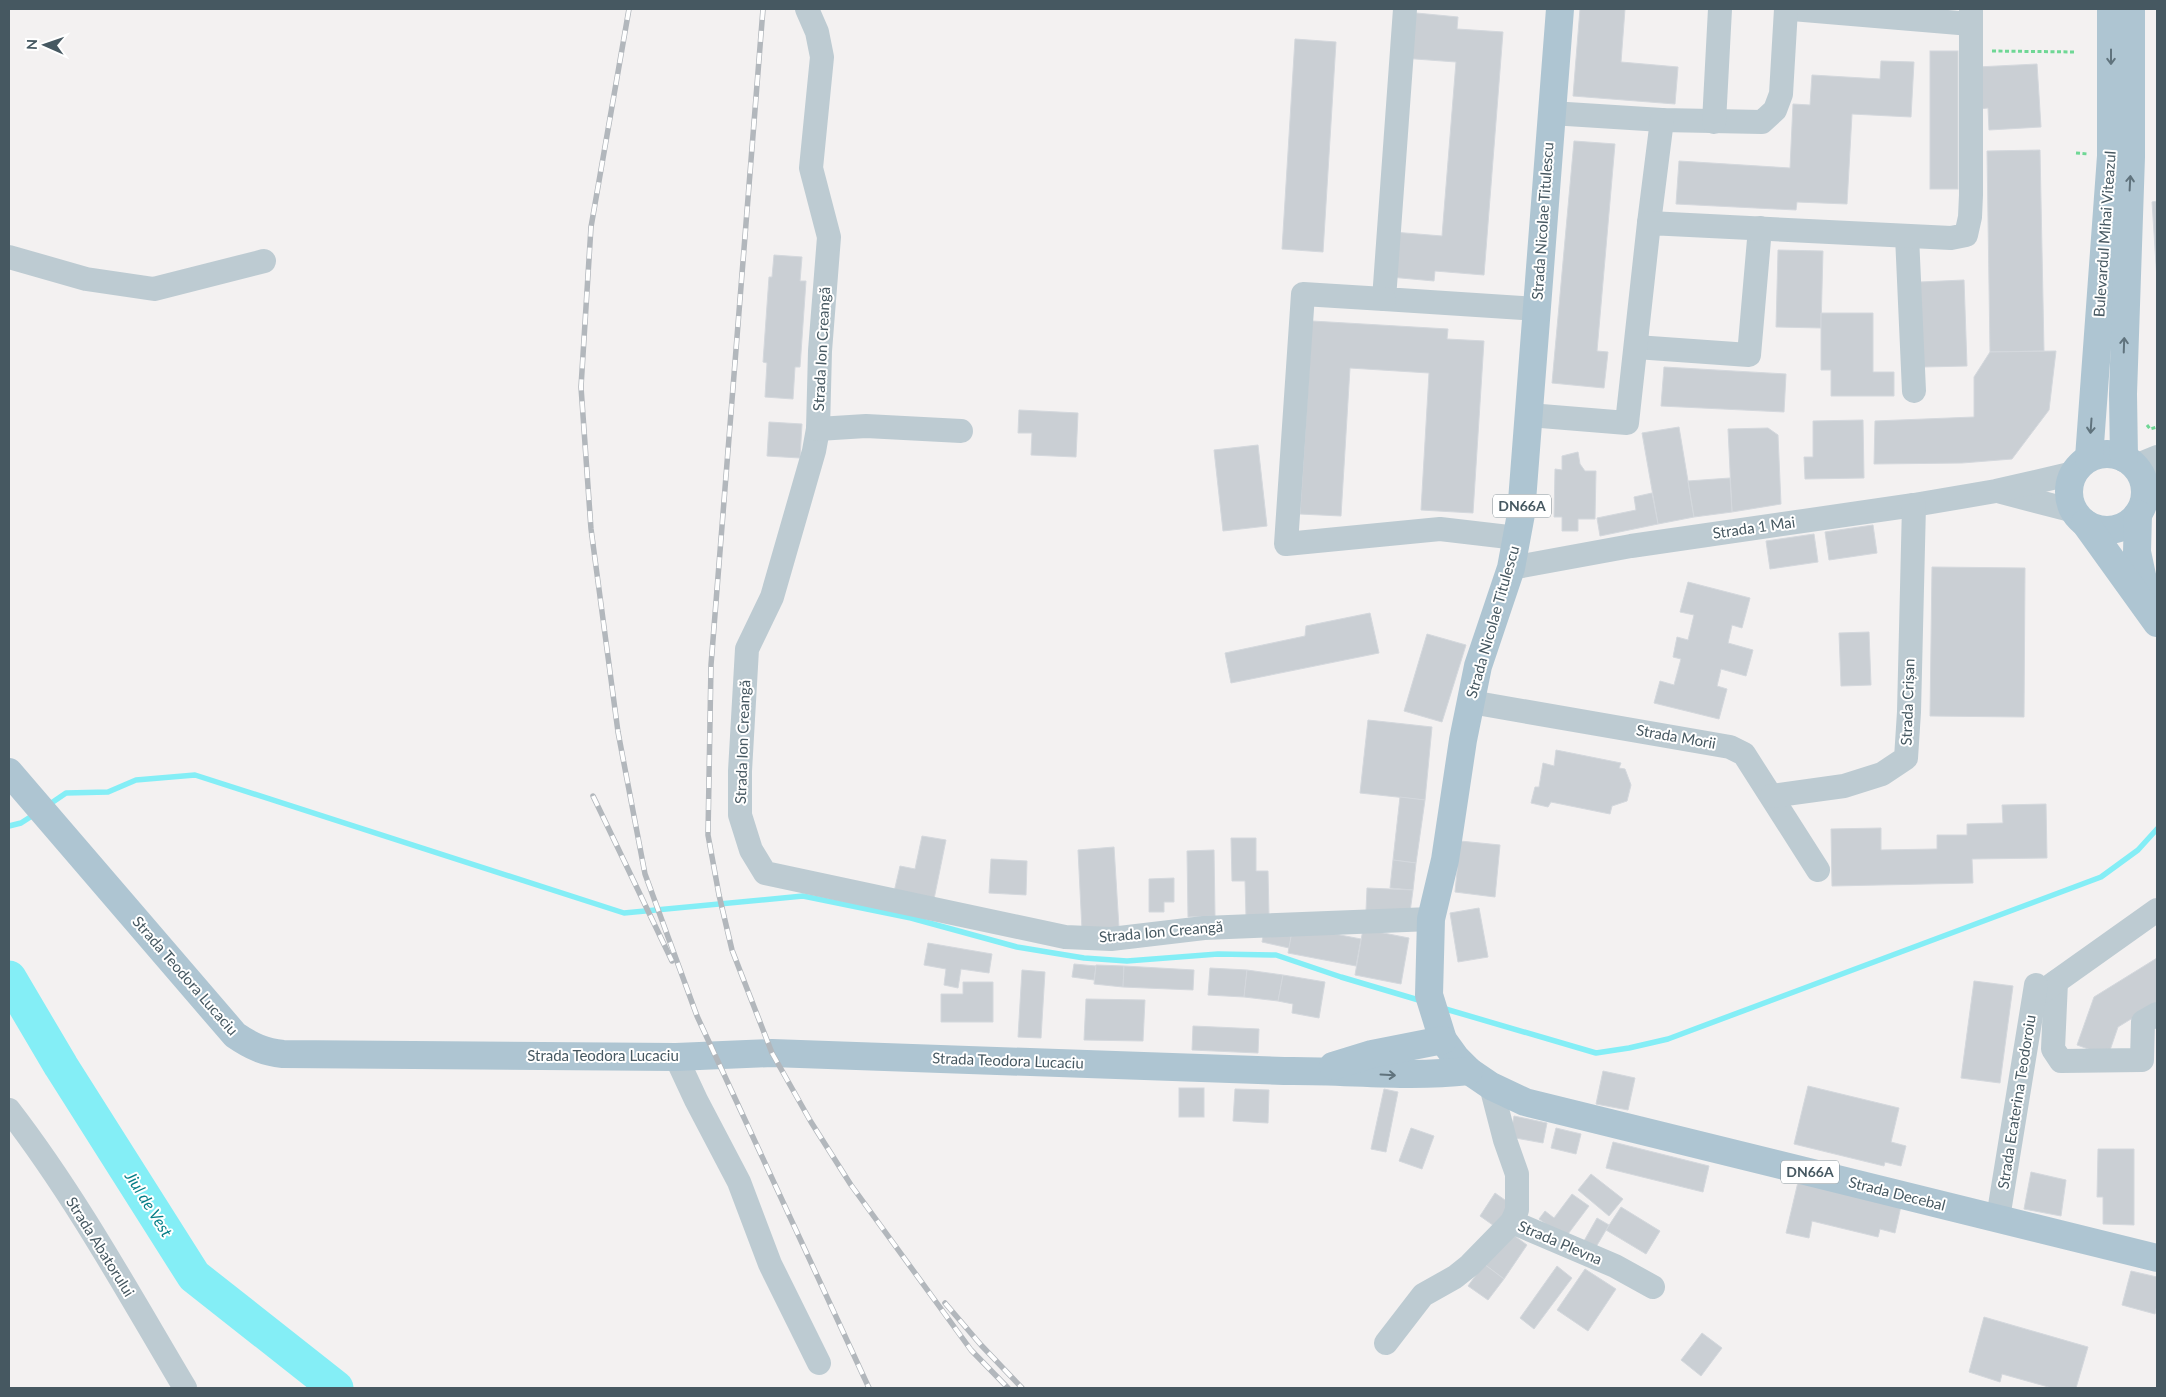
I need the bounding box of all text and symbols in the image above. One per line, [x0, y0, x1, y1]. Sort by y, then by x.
north arrow [20, 20, 70, 70]
text: N [23, 39, 40, 50]
one-way arrow [2106, 49, 2116, 65]
street label: Strada Nicolae Titulescu [1528, 141, 1556, 300]
street label: Bulevardul Mihai Viteazul [2089, 150, 2119, 318]
one-way arrow [2126, 175, 2135, 191]
street label: Strada Ion Creangă [809, 286, 833, 412]
one-way arrow [2119, 338, 2129, 354]
one-way arrow [2087, 418, 2096, 434]
road number: DN66A [1493, 494, 1551, 518]
street label: Strada 1 Mai [1712, 512, 1796, 542]
street label: Strada Nicolae Titulescu [1462, 543, 1522, 700]
street label: Strada Crișan [1896, 658, 1918, 746]
street label: Strada Ion Creangă [731, 679, 753, 804]
street label: Strada Morii [1635, 720, 1717, 752]
street label: Strada Teodora Lucaciu [129, 912, 242, 1038]
street label: Strada Ion Creangă [1098, 917, 1224, 945]
street label: Strada Ecaterina Teodoroiu [1993, 1014, 2039, 1190]
street label: Strada Teodora Lucaciu [527, 1046, 679, 1064]
street label: Strada Teodora Lucaciu [932, 1048, 1084, 1072]
one-way arrow [1380, 1070, 1396, 1079]
road number: DN66A [1781, 1160, 1839, 1184]
water label: Jiul de Vest [121, 1167, 177, 1240]
street label: Strada Decebal [1847, 1172, 1948, 1214]
street label: Strada Abatorului [63, 1193, 139, 1300]
street label: Strada Plevna [1516, 1216, 1605, 1268]

